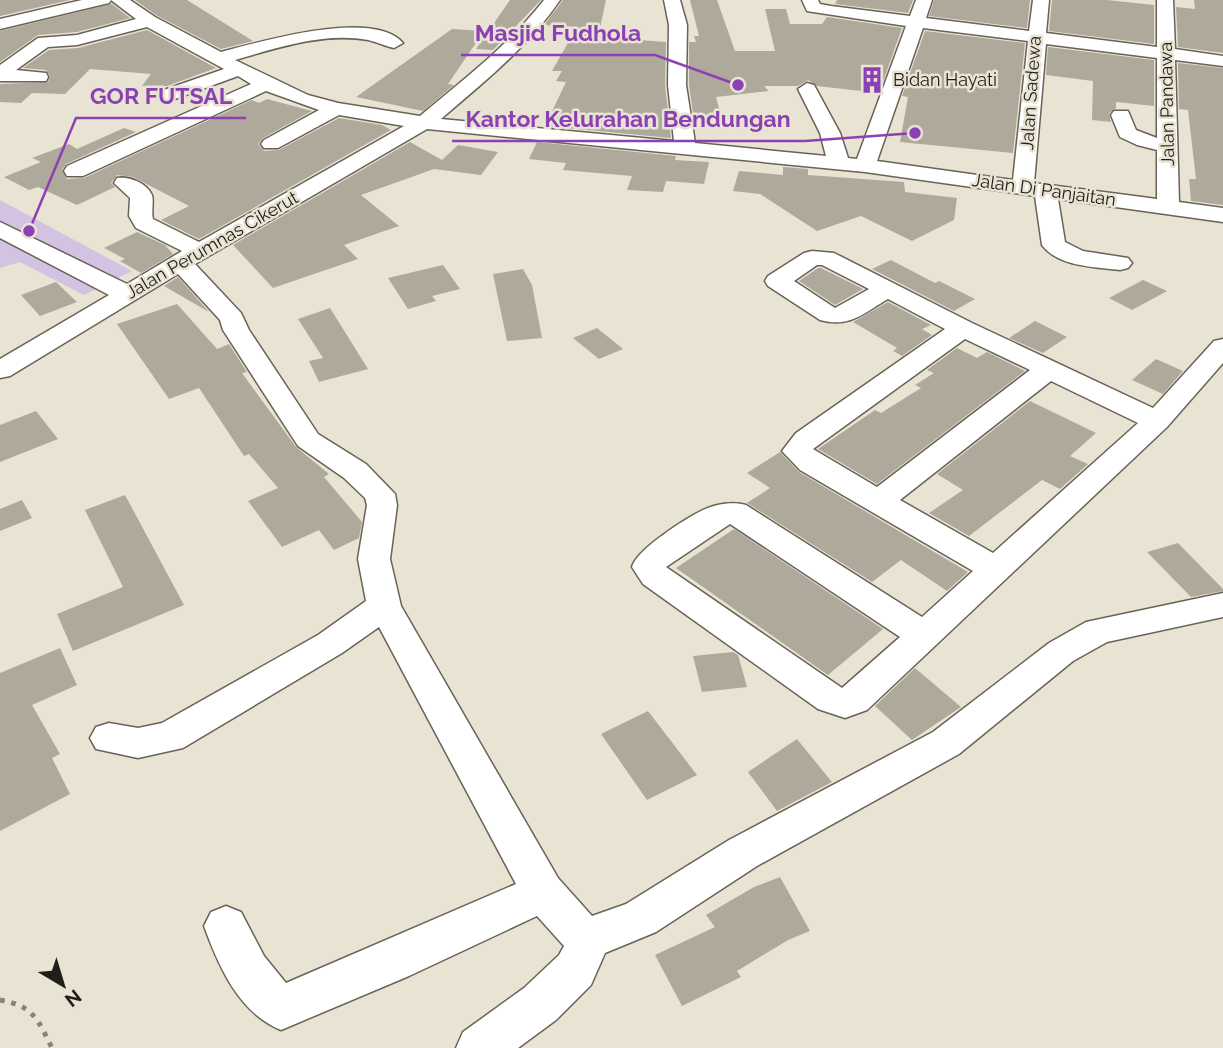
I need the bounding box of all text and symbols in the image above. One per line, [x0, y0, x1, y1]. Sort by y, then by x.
callout: Masjid Fudhola [461, 11, 655, 55]
text: Masjid Fudhola [475, 19, 641, 46]
street label: Jalan Sadewa [1016, 35, 1045, 151]
street label: Jalan Pandawa [1155, 42, 1178, 166]
building icon: Bidan Hayati [857, 65, 887, 95]
place label: Bidan Hayati [893, 69, 997, 90]
callout: GOR FUTSAL [76, 74, 246, 118]
text: GOR FUTSAL [90, 82, 233, 109]
callout: Kantor Kelurahan Bendungan [452, 97, 805, 141]
text: Kantor Kelurahan Bendungan [465, 105, 791, 132]
street label: Jalan Di Panjaitan [971, 169, 1117, 210]
street label: Jalan Perumnas Cikerut [122, 187, 302, 303]
north arrow [28, 950, 98, 1020]
text: N [61, 985, 86, 1012]

